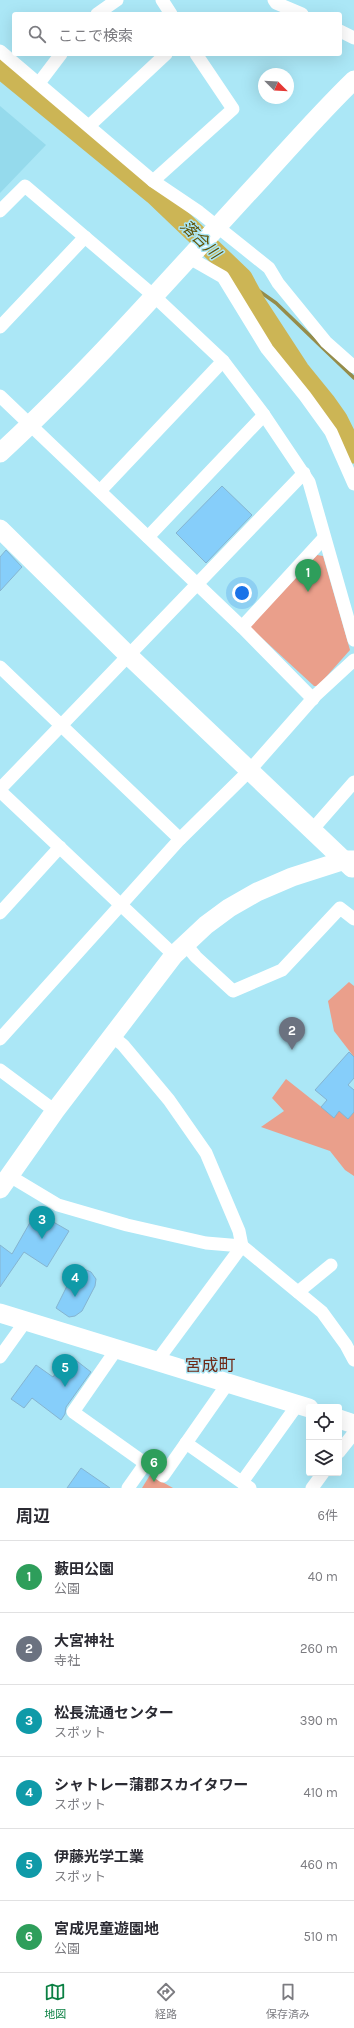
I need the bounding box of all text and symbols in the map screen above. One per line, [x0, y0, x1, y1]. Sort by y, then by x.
search box [12, 12, 342, 56]
icon: search [26, 23, 48, 45]
text: ここで検索 [58, 27, 133, 45]
north arrow [258, 68, 294, 104]
water label: 落合川 [177, 216, 226, 264]
pin: 1 [295, 559, 321, 592]
your location [232, 583, 252, 603]
pin: 2 [279, 1017, 305, 1050]
pin: 3 [29, 1206, 55, 1239]
pin: 4 [62, 1264, 88, 1297]
pin: 5 [52, 1354, 78, 1387]
district label: 宮成町 [185, 1355, 236, 1375]
map controls [306, 1404, 342, 1476]
button: locate [306, 1404, 342, 1440]
button: layers [306, 1440, 342, 1476]
pin: 6 [141, 1449, 167, 1482]
text: 周辺 [16, 1506, 50, 1526]
text: 6件 [318, 1508, 338, 1523]
text: 藪田公園 [54, 1560, 114, 1578]
text: 1 [27, 1569, 31, 1584]
text: 40 m [308, 1569, 338, 1584]
text: 公園 [54, 1581, 80, 1596]
text: 大宮神社 [54, 1632, 114, 1650]
text: 2 [25, 1641, 33, 1656]
text: 260 m [300, 1641, 338, 1656]
text: 寺社 [54, 1653, 80, 1668]
text: 松長流通センター [54, 1704, 174, 1722]
text: 3 [25, 1713, 33, 1728]
text: 390 m [300, 1713, 338, 1728]
text: スポット [54, 1725, 106, 1740]
text: シャトレー蒲郡スカイタワー [54, 1776, 248, 1794]
text: 4 [25, 1785, 33, 1800]
text: 410 m [303, 1785, 338, 1800]
text: スポット [54, 1797, 106, 1812]
text: 伊藤光学工業 [54, 1848, 144, 1866]
text: 5 [25, 1857, 33, 1872]
text: 460 m [300, 1857, 338, 1872]
text: スポット [54, 1869, 106, 1884]
text: 宮成児童遊園地 [54, 1920, 159, 1938]
text: 6 [25, 1929, 33, 1944]
text: 510 m [303, 1929, 338, 1944]
text: 公園 [54, 1941, 80, 1956]
tab: 地図 [44, 1981, 66, 2021]
tab: 経路 [155, 1981, 177, 2021]
tab: 保存済み [266, 1981, 310, 2021]

